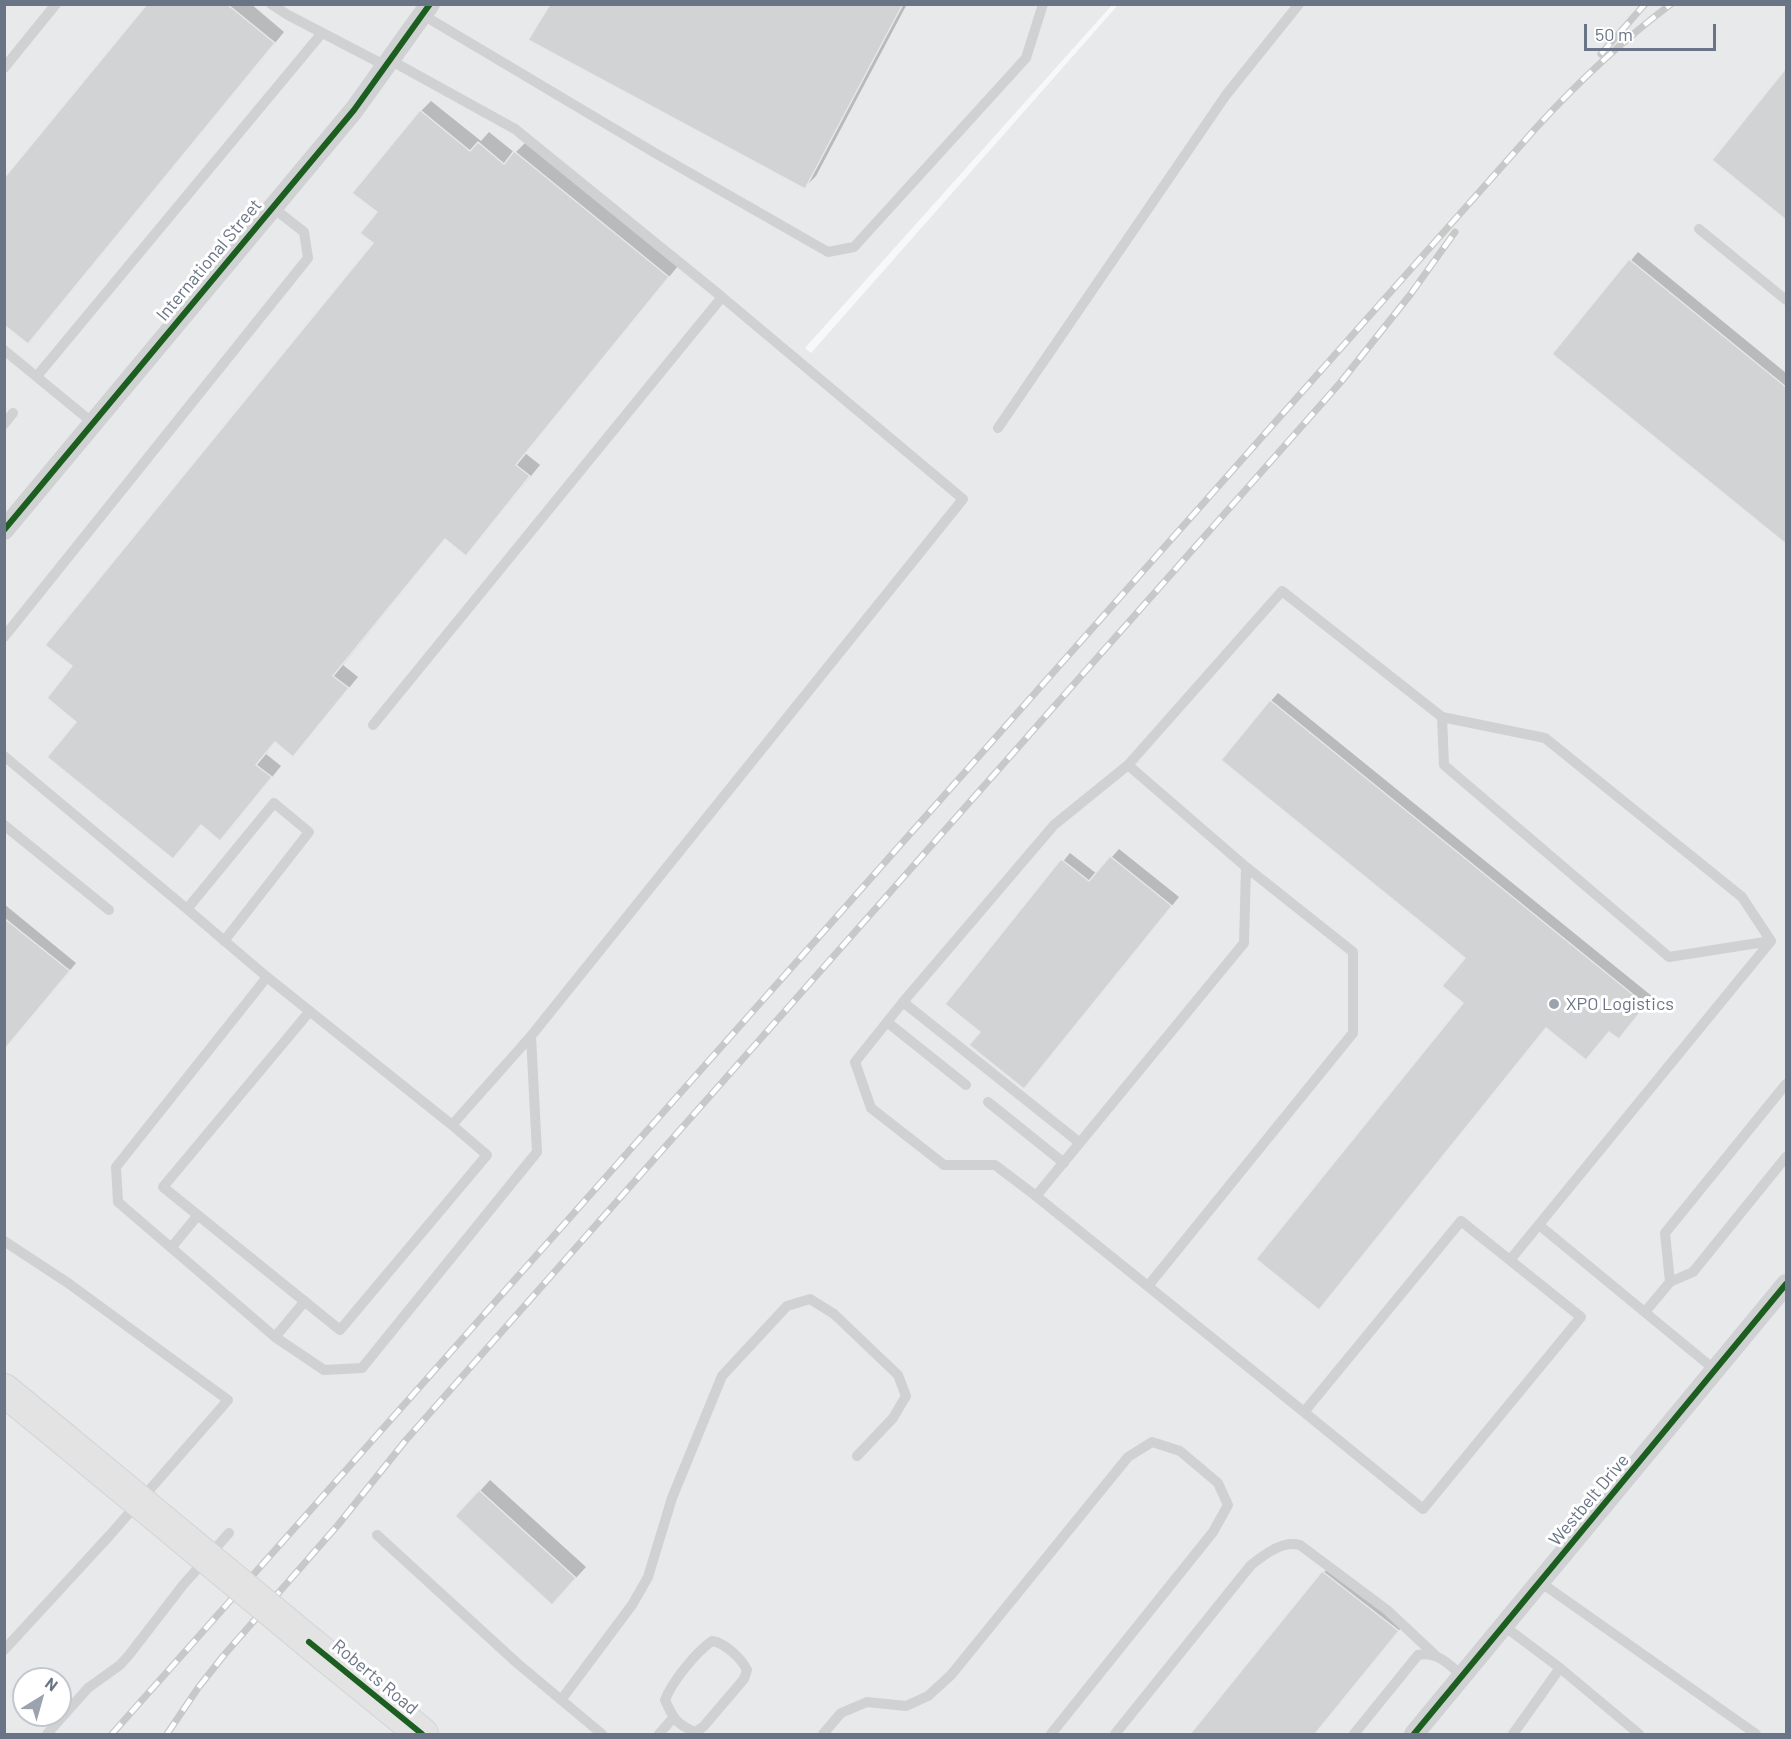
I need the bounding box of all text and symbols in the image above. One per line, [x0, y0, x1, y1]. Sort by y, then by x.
scale bar [1587, 12, 1719, 50]
text: 50 m [1595, 23, 1633, 45]
street label: International Street [152, 195, 266, 325]
place label: XPO Logistics [1566, 993, 1674, 1015]
marker: XPO Logistics [1547, 997, 1561, 1011]
street label: Westbelt Drive [1544, 1450, 1634, 1550]
street label: Roberts Road [328, 1635, 422, 1719]
north arrow [12, 1667, 72, 1727]
text: N [42, 1673, 62, 1695]

